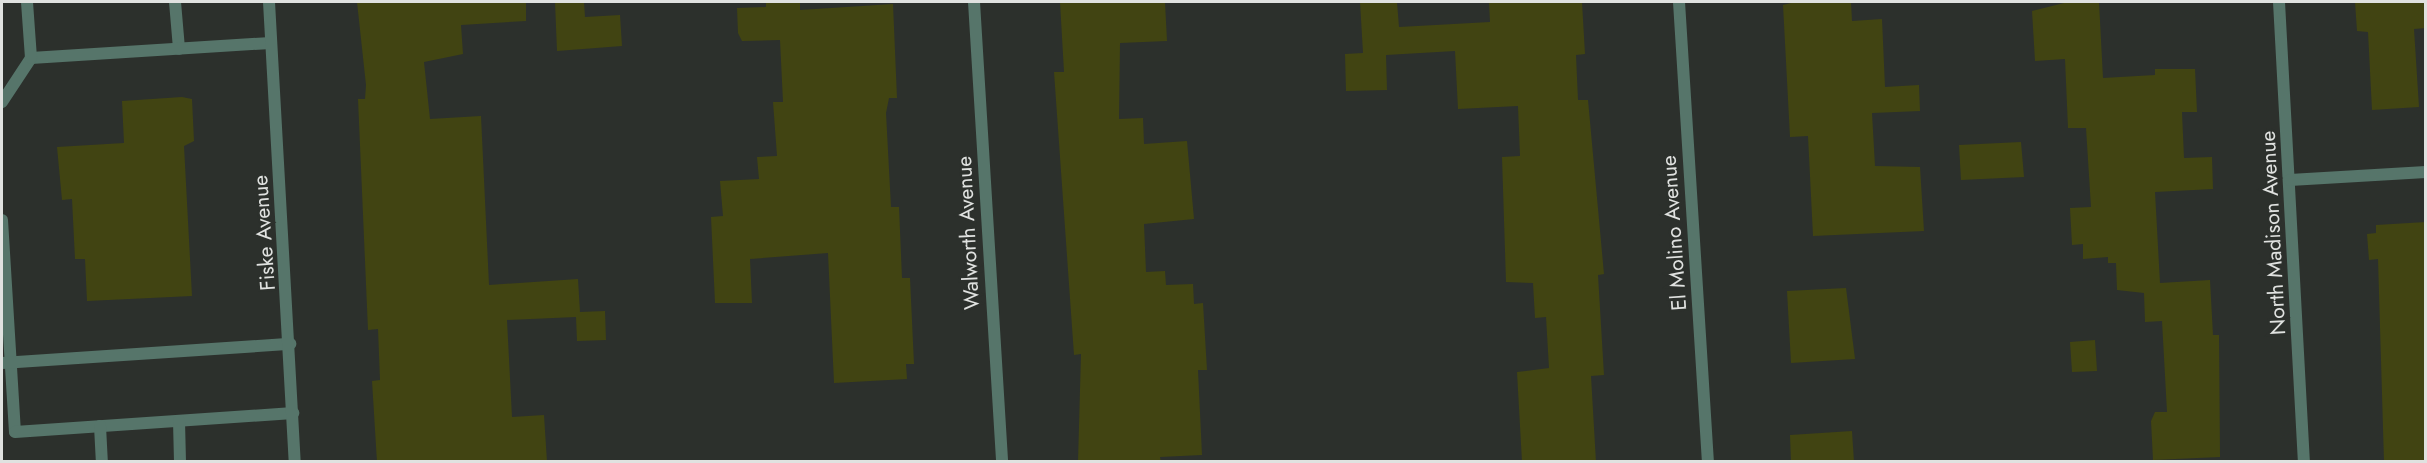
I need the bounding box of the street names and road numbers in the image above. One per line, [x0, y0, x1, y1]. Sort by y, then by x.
street label: North Madison Avenue [2255, 130, 2291, 336]
street label: El Molino Avenue [1656, 154, 1692, 312]
street label: Walworth Avenue [951, 155, 985, 311]
street label: Fiske Avenue [247, 174, 281, 292]

